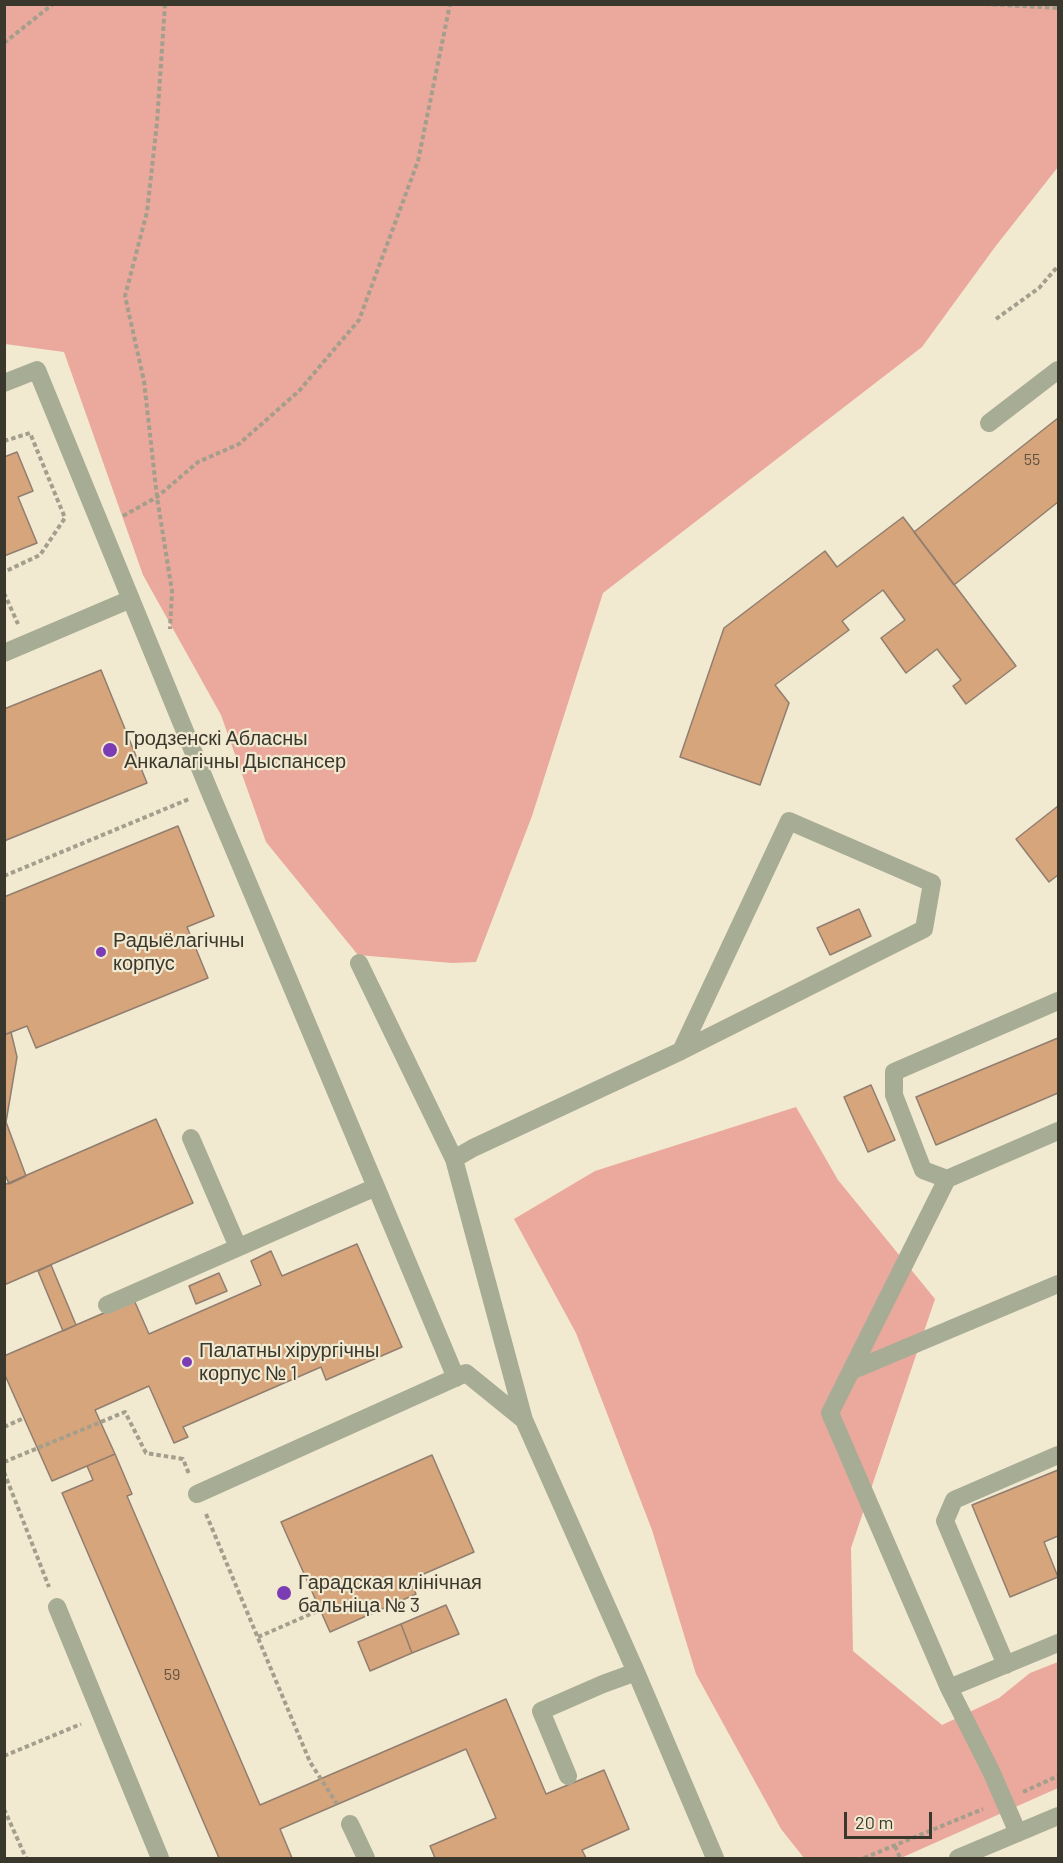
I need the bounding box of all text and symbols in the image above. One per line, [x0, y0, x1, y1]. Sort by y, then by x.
house number: 55 [1024, 450, 1040, 470]
place label: Гродзенскі Абласны Анкалагічны Дыспансер [124, 726, 346, 773]
marker: Гродзенскі Абласны Анкалагічны Дыспансер [101, 741, 119, 759]
place label: Радыёлагічны корпус [113, 928, 244, 975]
marker: Радыёлагічны корпус [94, 945, 108, 959]
place label: Палатны хірургічны корпус № 1 [199, 1338, 379, 1385]
marker: Палатны хірургічны корпус № 1 [180, 1355, 194, 1369]
place label: Гарадская клінічная бальніца № 3 [298, 1570, 482, 1617]
marker: Гарадская клінічная бальніца № 3 [275, 1584, 293, 1602]
house number: 59 [164, 1665, 180, 1685]
scale bar [847, 1800, 936, 1838]
text: 20 m [855, 1811, 893, 1833]

